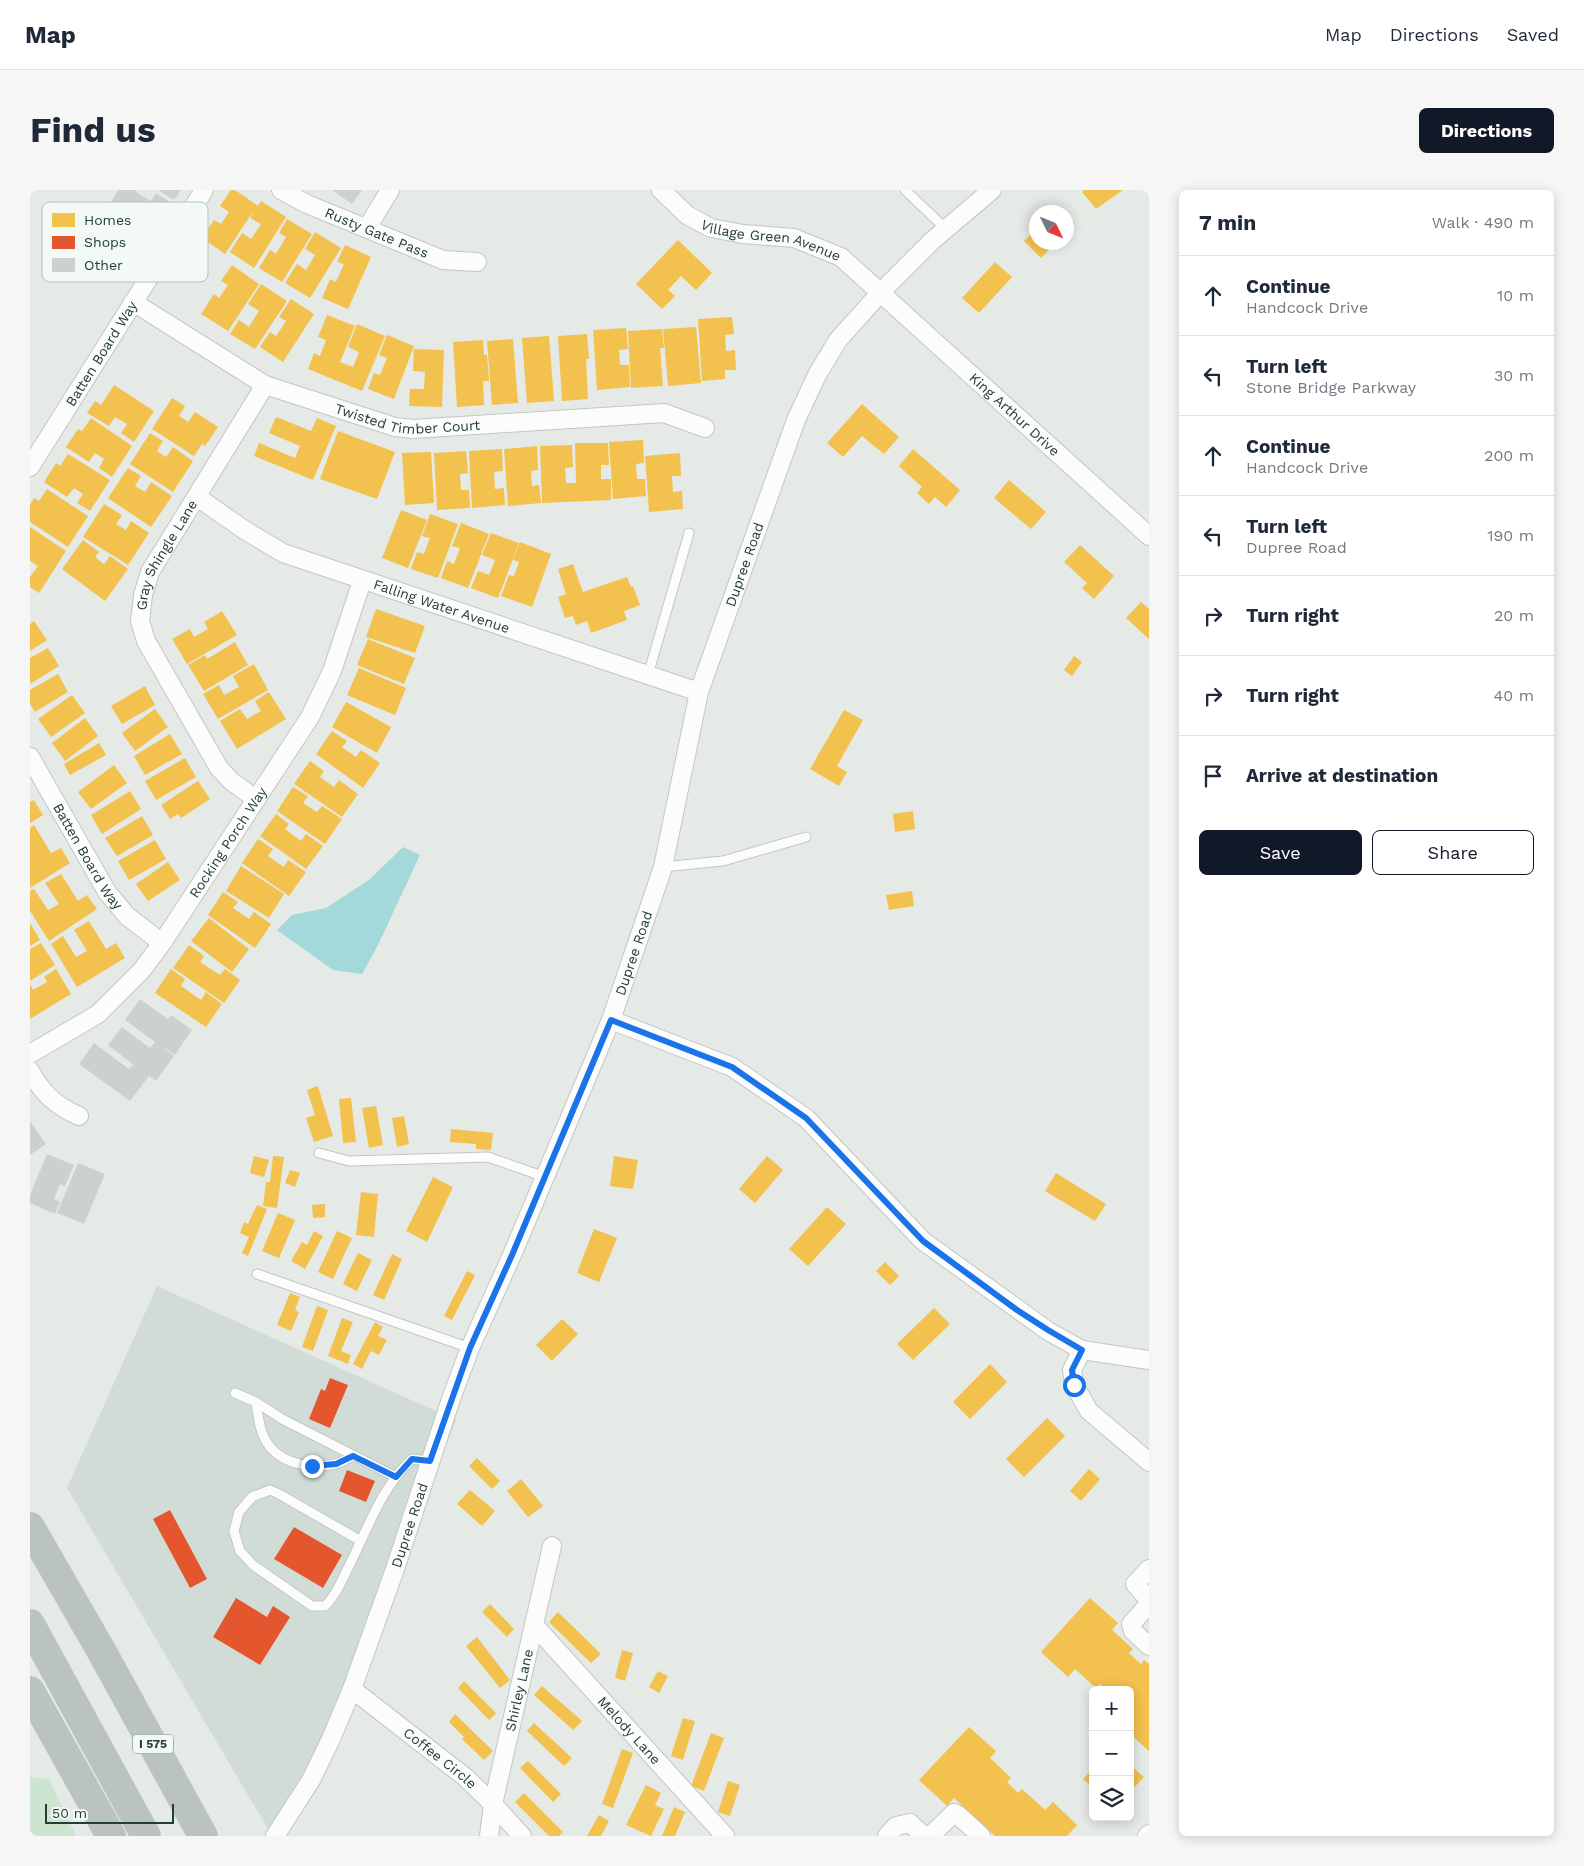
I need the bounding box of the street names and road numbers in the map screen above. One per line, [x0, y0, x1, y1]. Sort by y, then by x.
street label: Rusty Gate Pass [323, 204, 431, 261]
street label: Village Green Avenue [698, 216, 843, 264]
street label: Batten Board Way [62, 297, 141, 409]
street label: King Arthur Drive [966, 369, 1063, 459]
street label: Twisted Timber Court [333, 400, 481, 437]
street label: Gray Shingle Lane [133, 497, 200, 611]
street label: Dupree Road [722, 520, 767, 609]
street label: Falling Water Avenue [372, 576, 512, 636]
street label: Rocking Porch Way [186, 783, 270, 901]
street label: Batten Board Way [50, 800, 127, 913]
street label: Dupree Road [612, 909, 655, 997]
street label: Dupree Road [388, 1481, 431, 1570]
street label: Shirley Lane [502, 1648, 536, 1733]
street label: Melody Lane [594, 1693, 664, 1768]
street label: Coffee Circle [400, 1724, 480, 1792]
road number: I 575 [133, 1735, 173, 1754]

